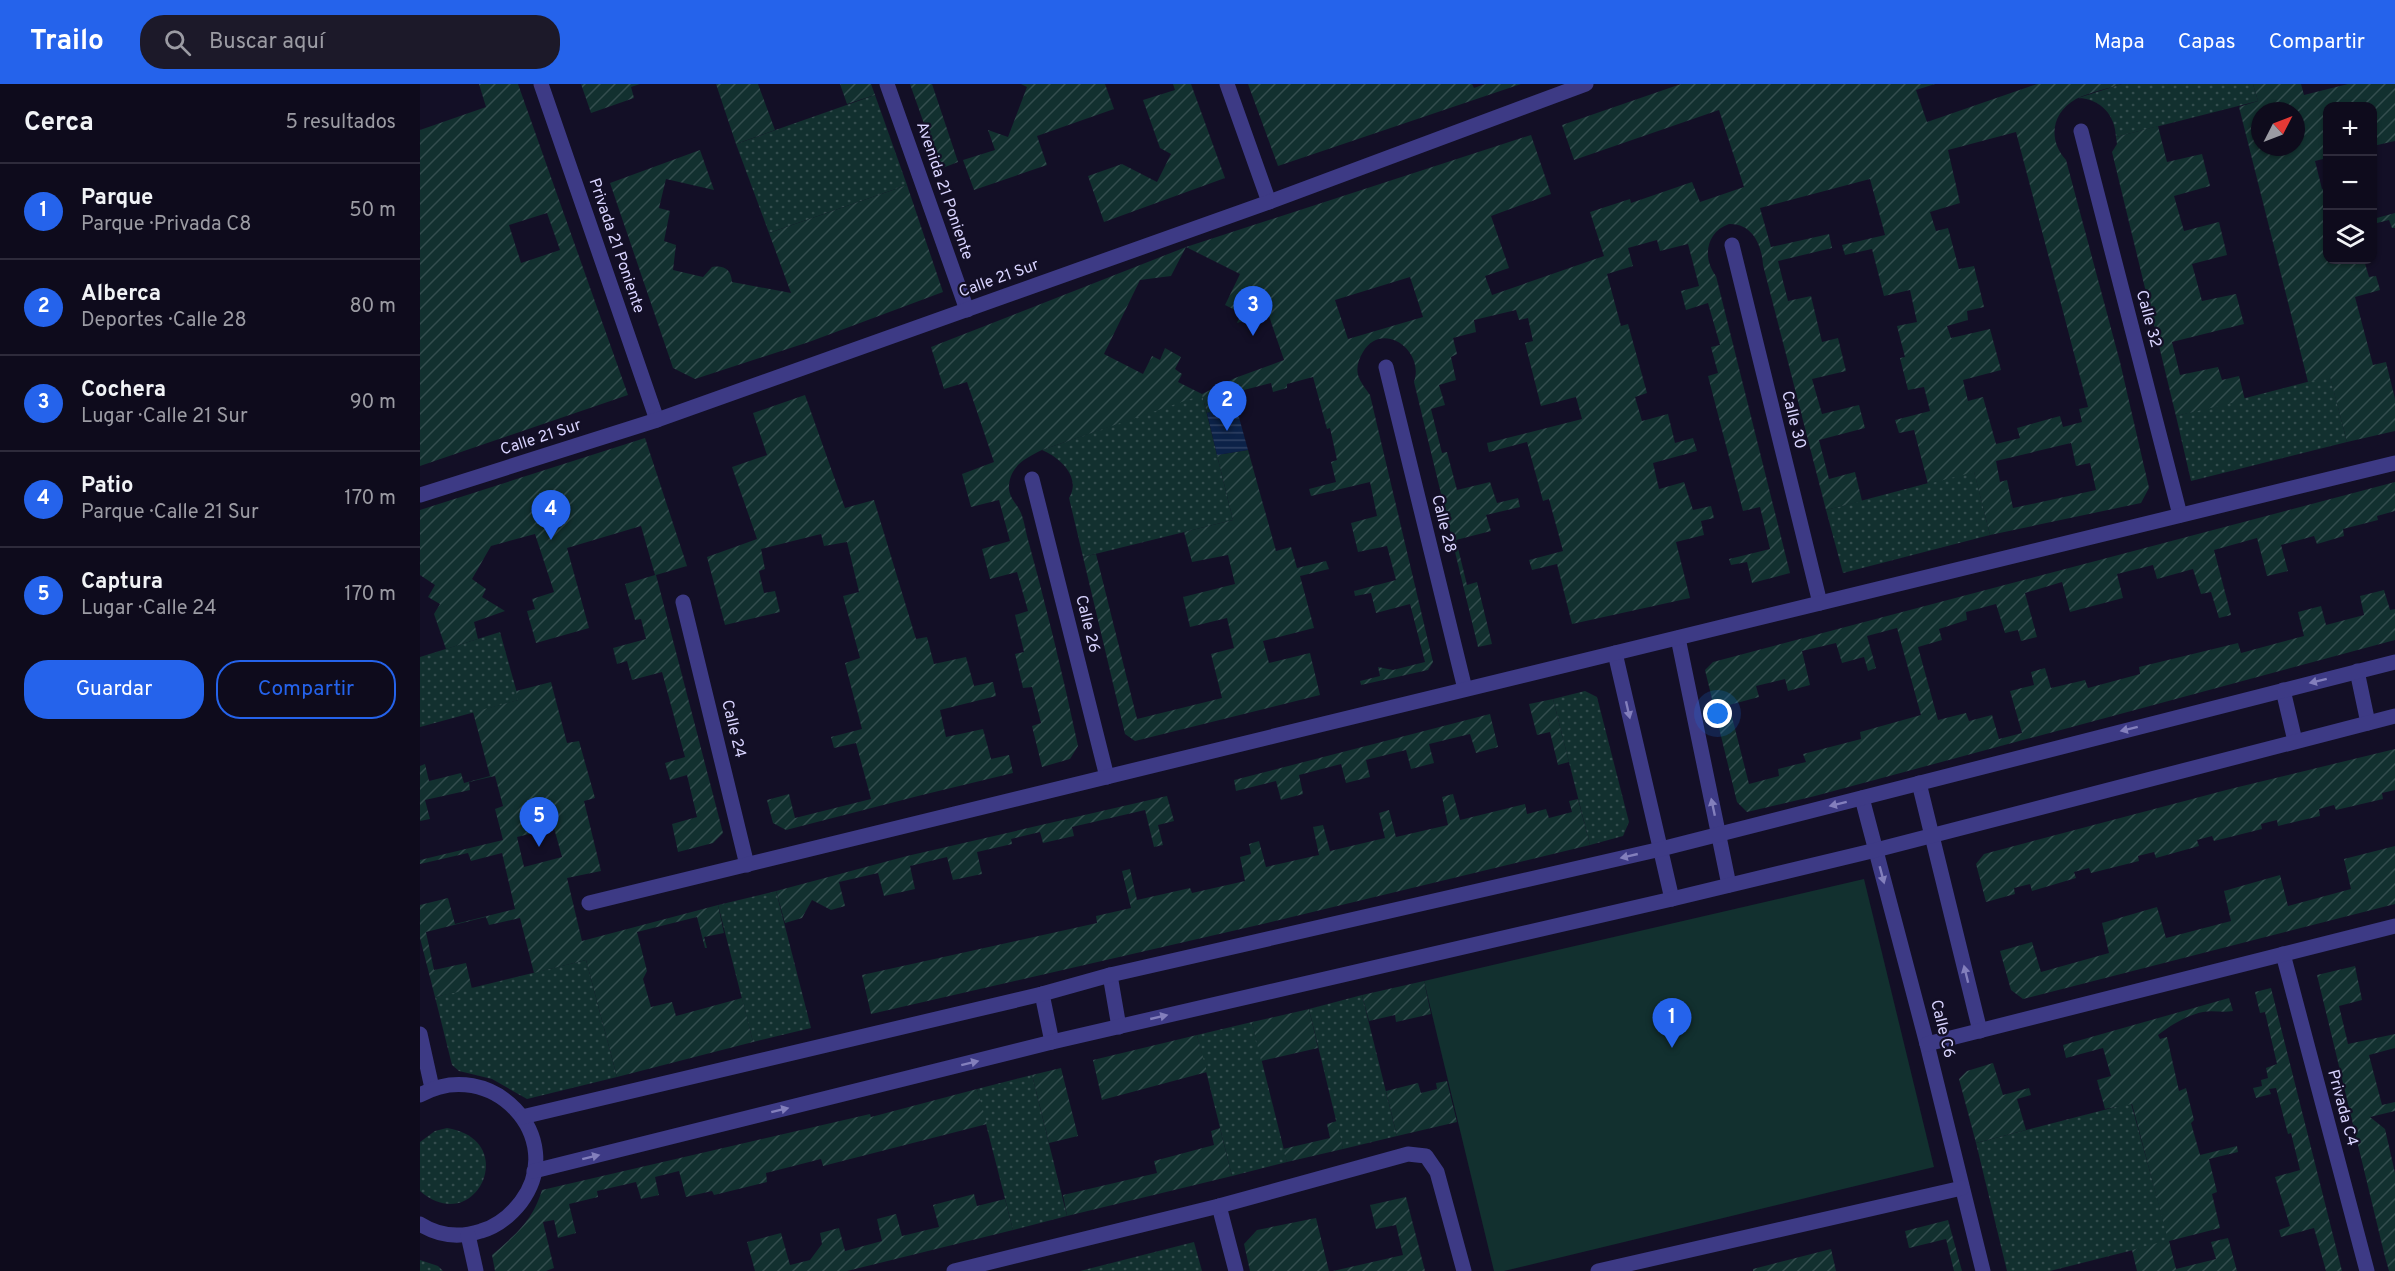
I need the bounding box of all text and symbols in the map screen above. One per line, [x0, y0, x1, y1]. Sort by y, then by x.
search box [140, 15, 560, 69]
text: Trailo [30, 24, 104, 60]
icon: search [161, 26, 194, 59]
text: Buscar aquí [209, 29, 324, 56]
text: Mapa [2094, 29, 2145, 56]
text: Capas [2178, 29, 2236, 56]
text: Compartir [2269, 29, 2365, 56]
north arrow [2251, 102, 2305, 156]
map controls [2323, 102, 2377, 264]
button: + [2323, 102, 2377, 156]
text: Cerca [24, 107, 94, 140]
text: 5 resultados [286, 110, 396, 136]
street label: Avenida 21 Poniente [911, 119, 977, 263]
button: − [2323, 156, 2377, 210]
street label: Privada 21 Poniente [583, 176, 649, 316]
text: Parque [81, 185, 153, 212]
text: 1 [40, 198, 48, 224]
text: 50 m [349, 198, 396, 224]
button: layers [2323, 210, 2377, 264]
text: Parque · Privada C8 [81, 212, 251, 238]
street label: Calle 21 Sur [956, 255, 1042, 303]
text: Alberca [81, 281, 161, 308]
pin: 3 [1234, 286, 1272, 336]
street label: Calle 32 [2131, 288, 2165, 350]
text: 2 [37, 294, 50, 320]
text: 80 m [350, 294, 396, 320]
text: Deportes · Calle 28 [81, 308, 247, 334]
text: Cochera [81, 377, 166, 404]
pin: 2 [1208, 382, 1246, 431]
street label: Calle 30 [1776, 389, 1810, 451]
text: 3 [38, 390, 50, 416]
text: 90 m [350, 390, 396, 416]
text: Lugar · Calle 21 Sur [81, 404, 248, 430]
street label: Calle 21 Sur [498, 416, 584, 460]
text: Patio [81, 473, 133, 500]
text: 4 [37, 486, 50, 512]
text: 170 m [344, 486, 396, 512]
pin: 4 [532, 490, 570, 540]
street label: Calle 28 [1426, 493, 1460, 555]
text: Parque · Calle 21 Sur [81, 500, 259, 526]
text: Captura [81, 569, 163, 596]
text: 5 [37, 582, 50, 608]
text: 170 m [344, 582, 396, 608]
street label: Calle 26 [1070, 593, 1104, 655]
text: Lugar · Calle 24 [81, 596, 217, 622]
button: Guardar [24, 660, 204, 719]
button: Compartir [216, 660, 396, 719]
one-way arrow [2309, 677, 2327, 686]
street label: Calle 24 [716, 698, 750, 760]
your location [1703, 699, 1732, 728]
one-way arrow [1624, 701, 1634, 719]
one-way arrow [2120, 725, 2138, 735]
one-way arrow [1708, 797, 1717, 816]
pin: 5 [520, 798, 558, 847]
one-way arrow [1829, 799, 1847, 809]
one-way arrow [1620, 852, 1638, 862]
one-way arrow [1878, 865, 1888, 884]
one-way arrow [1961, 965, 1971, 983]
pin: 1 [1652, 998, 1692, 1048]
street label: Calle C6 [1925, 998, 1959, 1060]
one-way arrow [1150, 1012, 1168, 1022]
one-way arrow [960, 1057, 979, 1067]
street label: Privada C4 [2322, 1068, 2362, 1148]
one-way arrow [771, 1104, 790, 1114]
one-way arrow [582, 1151, 600, 1161]

